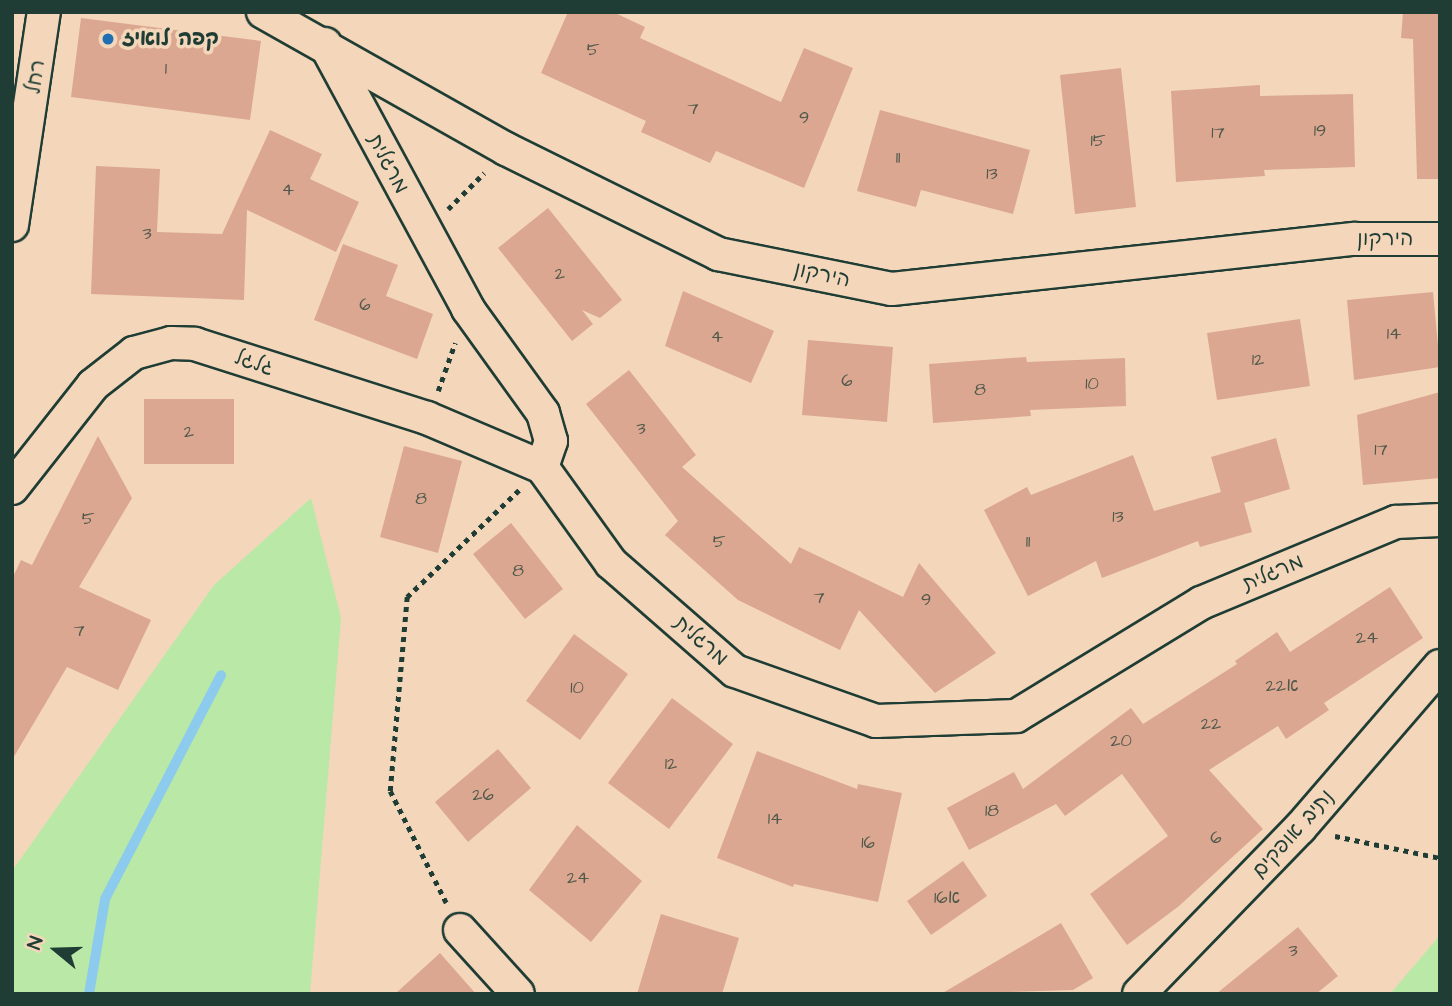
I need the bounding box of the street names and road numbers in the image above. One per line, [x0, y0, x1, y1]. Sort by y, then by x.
street label: רחל [21, 58, 51, 96]
street label: מרגלית [362, 130, 414, 198]
street label: הירקון [1357, 226, 1413, 252]
street label: הירקון [792, 257, 852, 293]
street label: גלגל [231, 345, 277, 381]
street label: מרגלית [1239, 549, 1307, 597]
street label: מרגלית [669, 611, 733, 671]
street label: נתיב אופקים [1247, 785, 1339, 883]

